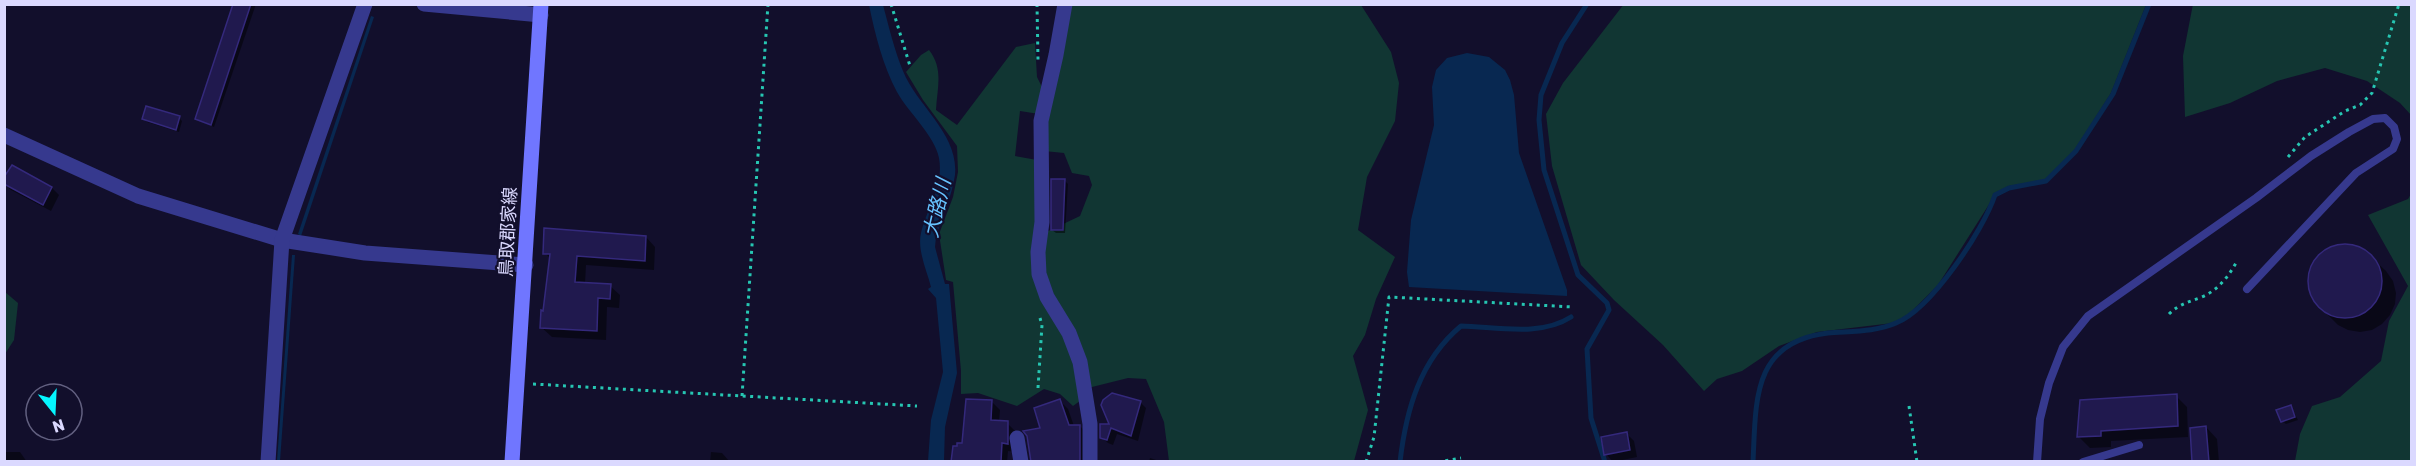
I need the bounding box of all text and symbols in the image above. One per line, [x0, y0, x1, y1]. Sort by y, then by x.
water label: 大路川 [919, 174, 956, 240]
street label: 鳥取郡家線 [495, 186, 521, 278]
north arrow [24, 382, 84, 442]
text: N [50, 415, 67, 437]

